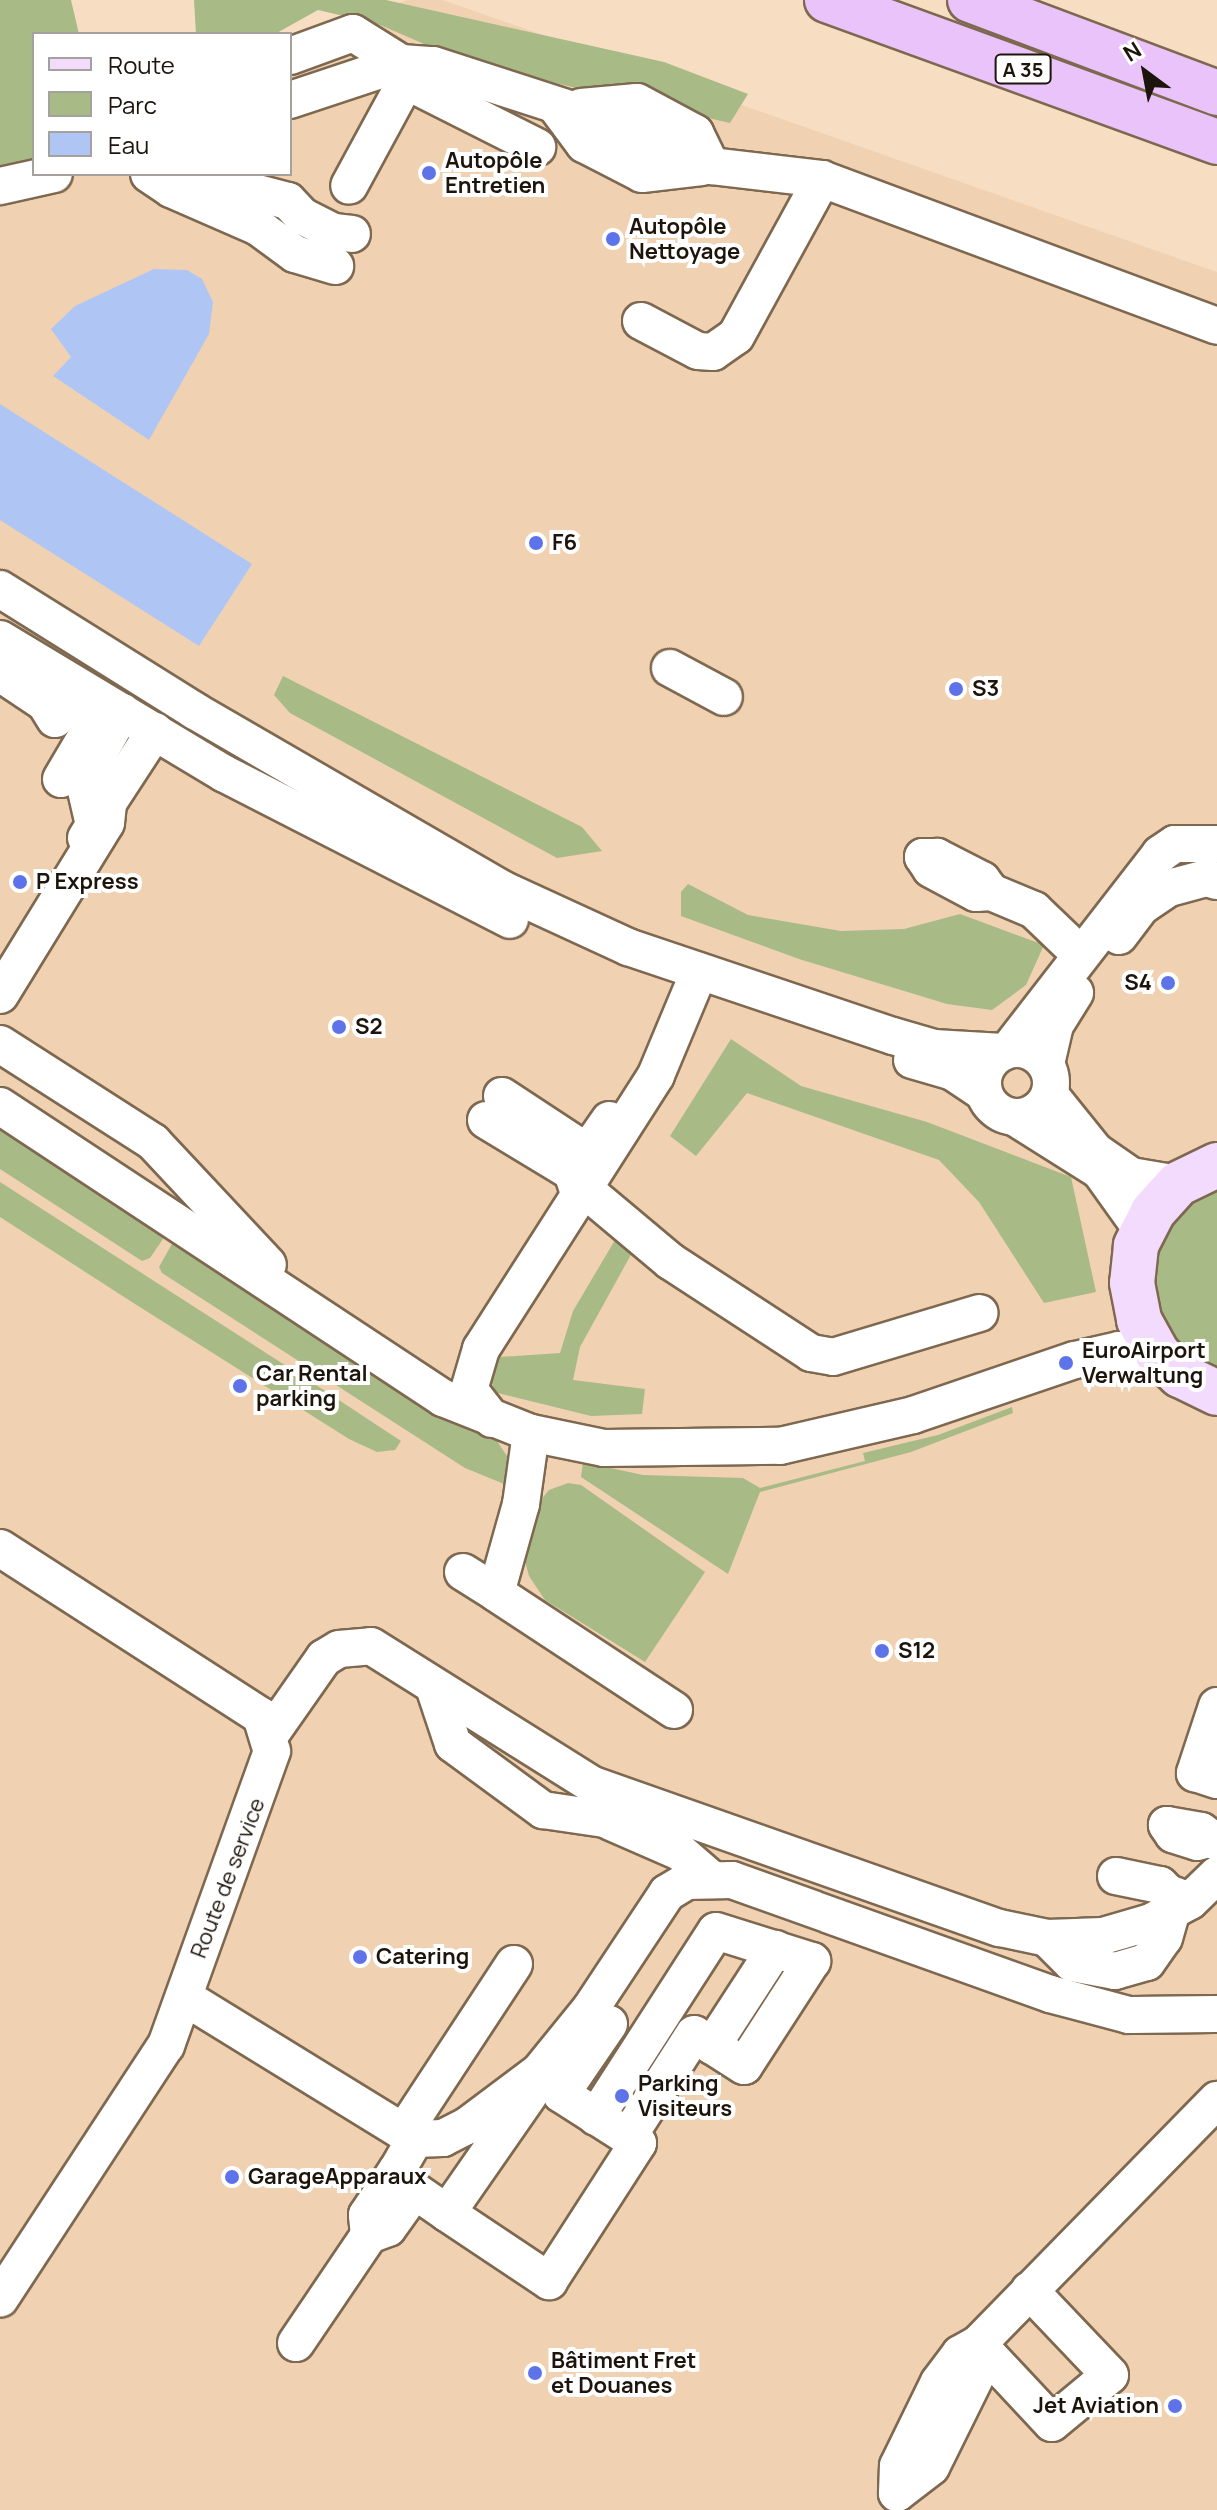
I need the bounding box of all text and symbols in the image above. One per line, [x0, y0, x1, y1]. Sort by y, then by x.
legend [32, 32, 292, 176]
north arrow [1105, 32, 1185, 112]
text: N [1118, 35, 1147, 69]
text: Route [108, 48, 175, 81]
road number: A 35 [993, 53, 1053, 85]
text: Parc [108, 88, 157, 121]
text: Eau [108, 128, 149, 161]
place label: Autopôle Entretien [445, 147, 545, 198]
marker: Autopôle Entretien [420, 164, 438, 182]
place label: Autopôle Nettoyage [629, 213, 740, 264]
marker: Autopôle Nettoyage [604, 230, 622, 248]
place label: F6 [552, 530, 577, 556]
marker: F6 [527, 534, 545, 552]
place label: S3 [972, 676, 999, 702]
marker: S3 [947, 680, 965, 698]
place label: P Express [36, 869, 139, 895]
marker: P Express [11, 873, 29, 891]
place label: S4 [1124, 970, 1152, 996]
marker: S4 [1159, 974, 1177, 992]
place label: S2 [355, 1014, 383, 1040]
marker: S2 [330, 1018, 348, 1036]
place label: EuroAirport Verwaltung [1082, 1337, 1206, 1388]
marker: EuroAirport Verwaltung [1057, 1354, 1075, 1372]
place label: Car Rental parking [256, 1360, 368, 1412]
marker: Car Rental parking [231, 1377, 249, 1395]
place label: S12 [898, 1638, 935, 1664]
marker: S12 [873, 1642, 891, 1660]
street label: Route de service [185, 1794, 271, 1962]
place label: Catering [376, 1944, 469, 1970]
marker: Catering [351, 1948, 369, 1966]
place label: Parking Visiteurs [638, 2070, 732, 2122]
marker: Parking Visiteurs [613, 2087, 631, 2105]
place label: GarageApparaux [248, 2164, 426, 2190]
marker: GarageApparaux [223, 2168, 241, 2186]
place label: Bâtiment Fret et Douanes [551, 2347, 696, 2398]
marker: Bâtiment Fret et Douanes [526, 2364, 544, 2382]
place label: Jet Aviation [1033, 2393, 1159, 2419]
marker: Jet Aviation [1166, 2397, 1184, 2415]

